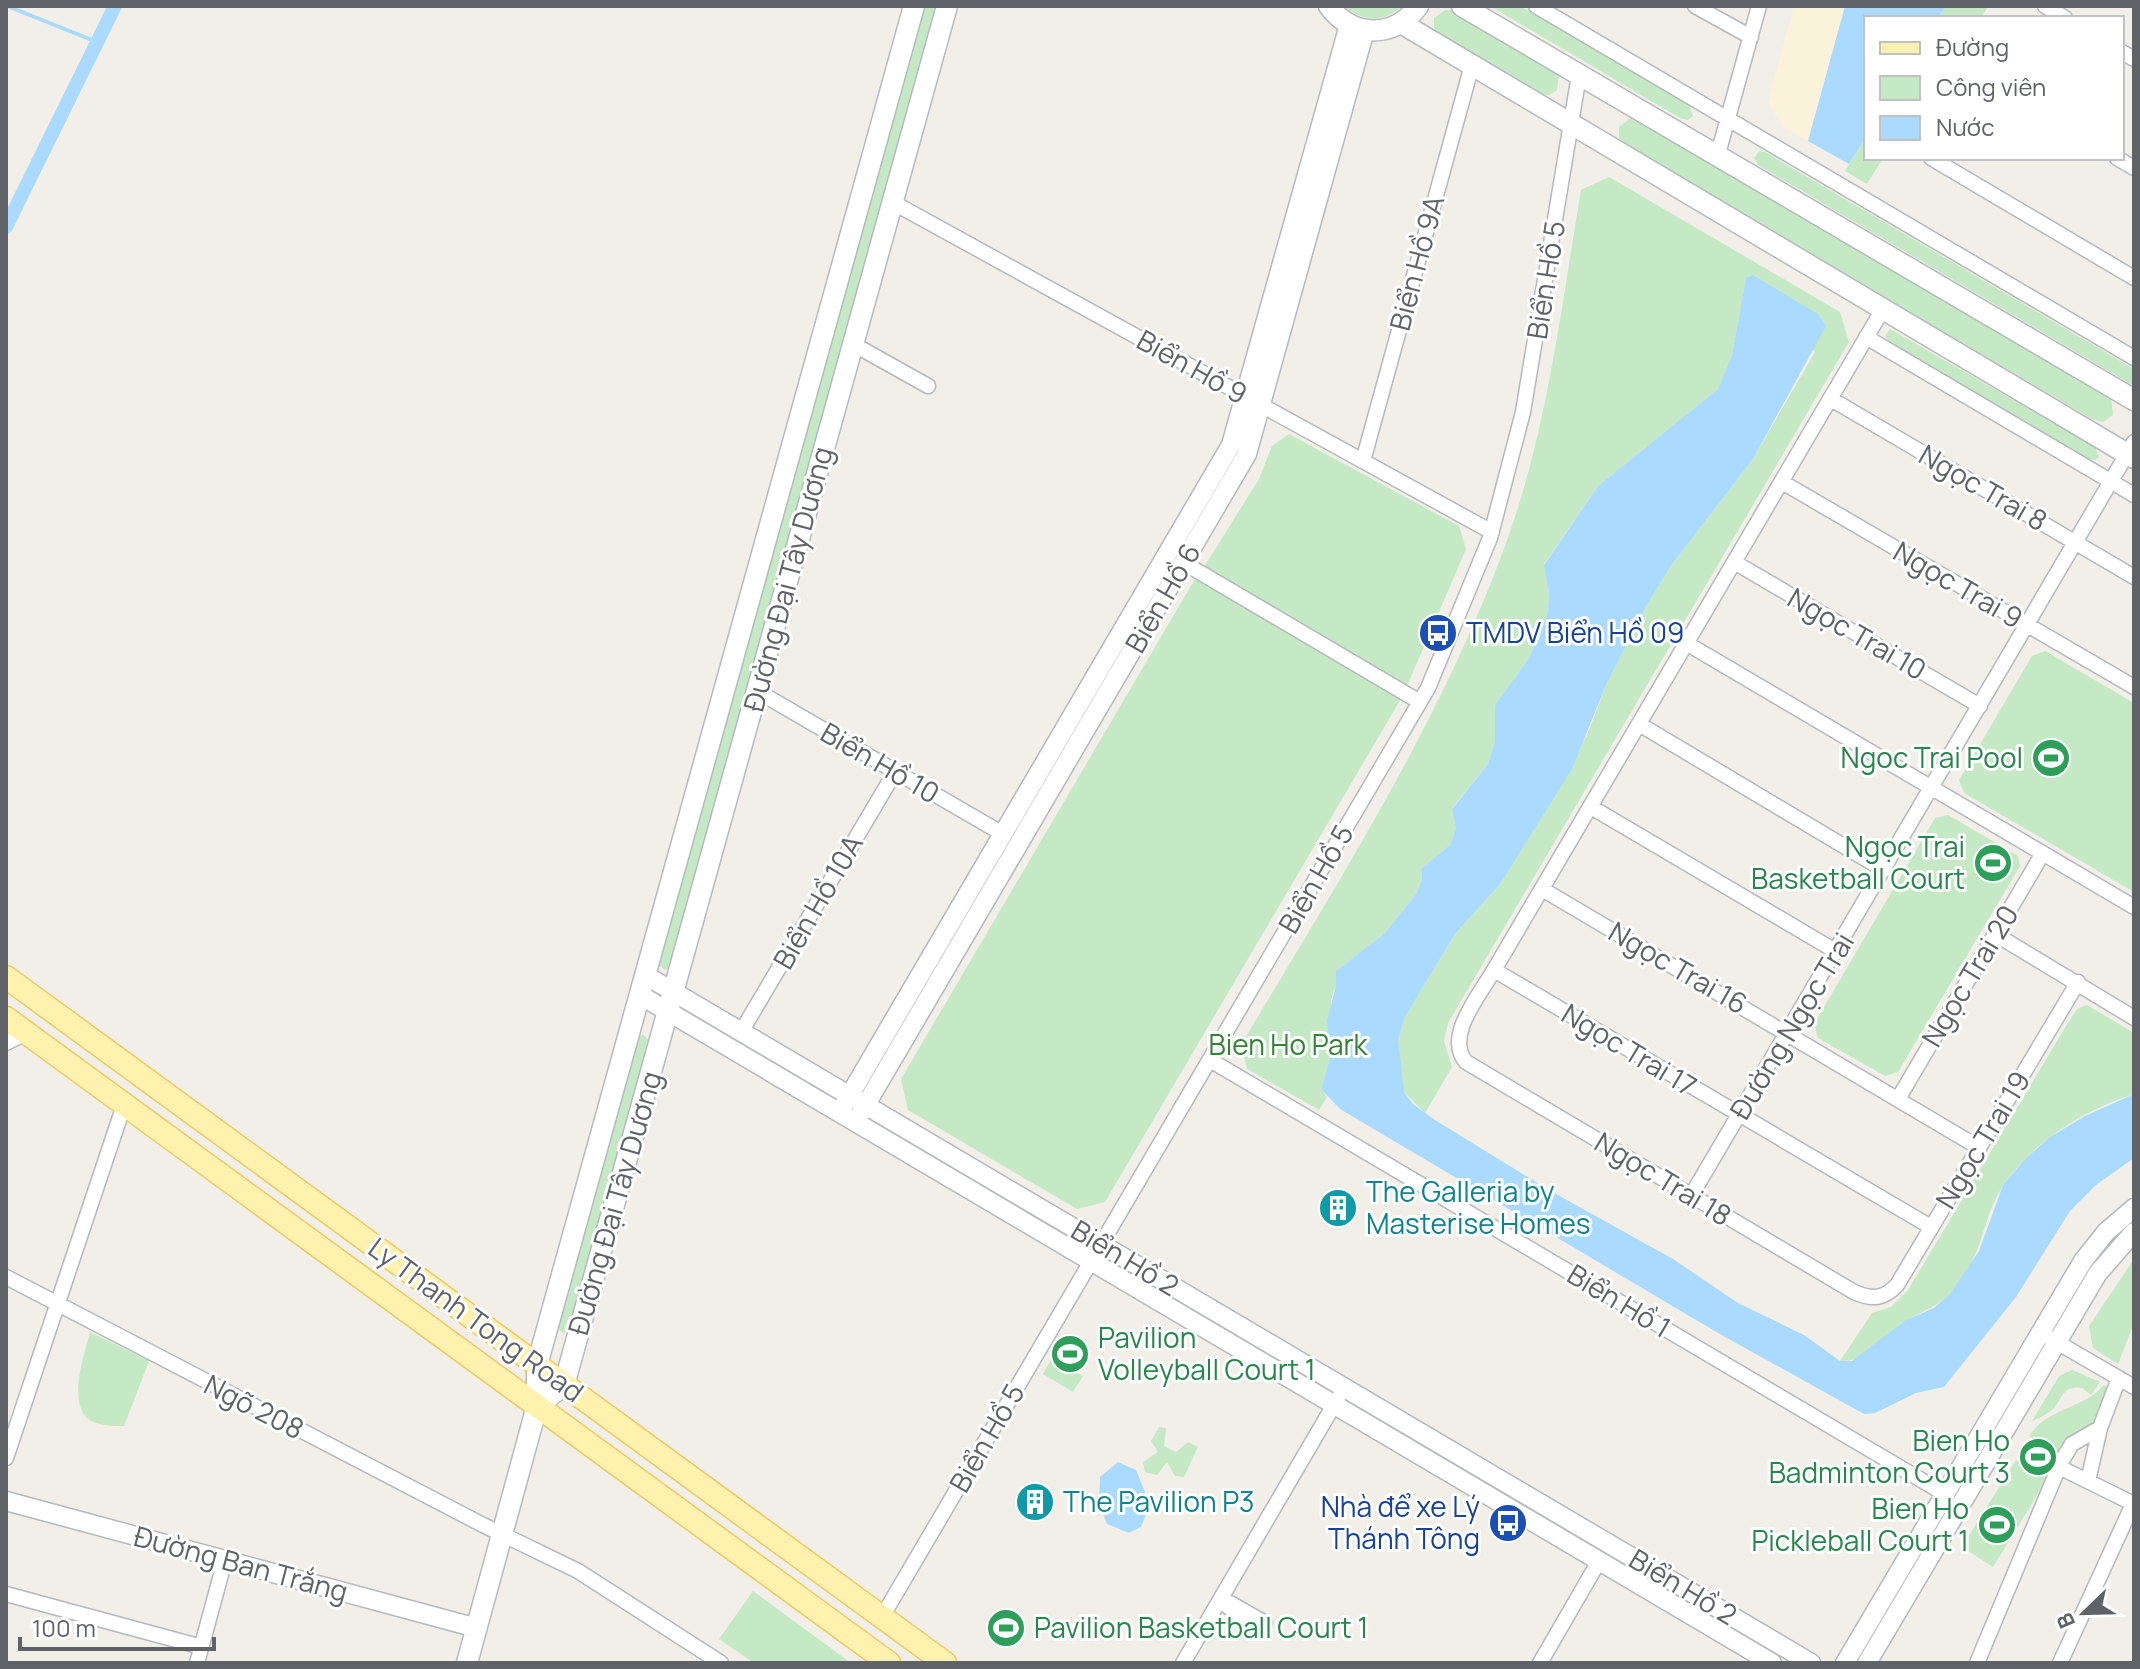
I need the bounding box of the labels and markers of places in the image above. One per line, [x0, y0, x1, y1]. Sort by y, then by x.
bus stop icon: TMDV Biển Hồ 09 [1417, 612, 1459, 654]
place label: TMDV Biển Hồ 09 [1466, 613, 1684, 651]
sports icon: Ngoc Trai Pool [2030, 737, 2072, 779]
place label: Ngoc Trai Pool [1841, 738, 2023, 776]
place label: Ngọc Trai Basketball Court [1751, 827, 1965, 897]
sports icon: Ngọc Trai Basketball Court [1972, 842, 2014, 884]
place label: The Galleria by Masterise Homes [1366, 1172, 1591, 1242]
building icon: The Galleria by Masterise Homes [1317, 1187, 1359, 1229]
place label: Pavilion Volleyball Court 1 [1098, 1318, 1316, 1388]
sports icon: Pavilion Volleyball Court 1 [1049, 1333, 1091, 1375]
place label: Bien Ho Badminton Court 3 [1769, 1421, 2010, 1491]
sports icon: Bien Ho Badminton Court 3 [2017, 1436, 2059, 1478]
building icon: The Pavilion P3 [1014, 1481, 1056, 1523]
place label: The Pavilion P3 [1063, 1482, 1255, 1520]
place label: Nhà để xe Lý Thánh Tông [1321, 1487, 1480, 1557]
place label: Bien Ho Pickleball Court 1 [1751, 1489, 1969, 1559]
bus stop icon: Nhà để xe Lý Thánh Tông [1487, 1502, 1529, 1544]
sports icon: Bien Ho Pickleball Court 1 [1976, 1504, 2018, 1546]
sports icon: Pavilion Basketball Court 1 [985, 1607, 1027, 1649]
place label: Pavilion Basketball Court 1 [1034, 1608, 1368, 1646]

